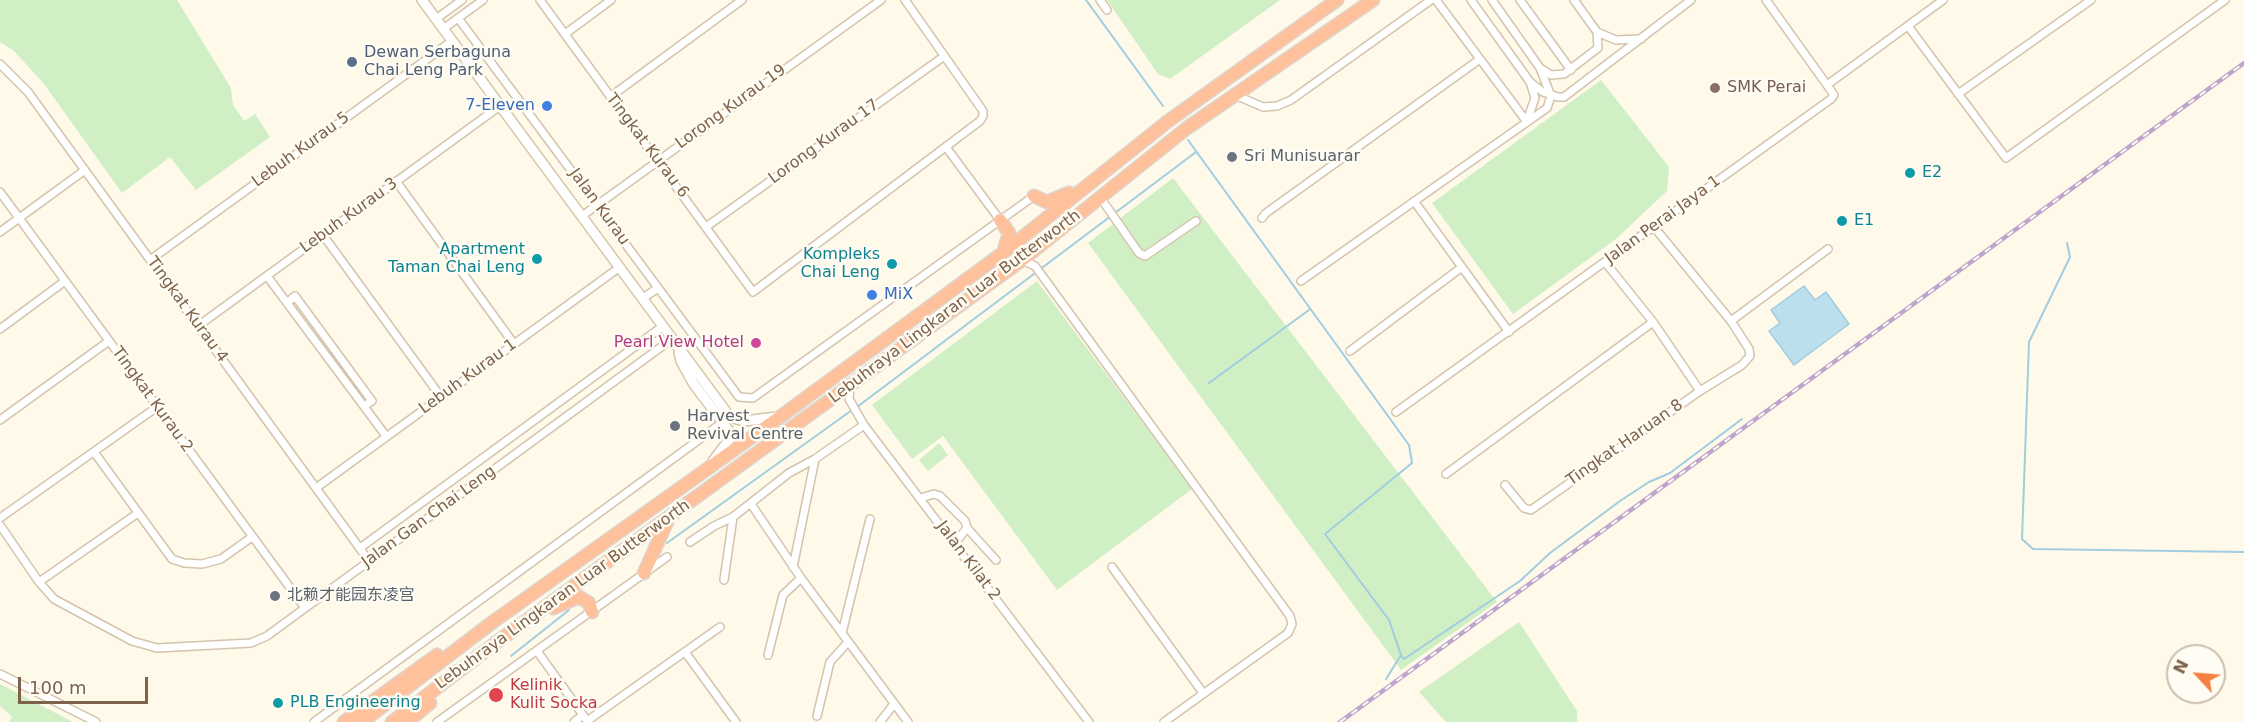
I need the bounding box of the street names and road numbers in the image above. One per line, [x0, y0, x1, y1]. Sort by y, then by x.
street label: Lorong Kurau 19 [672, 61, 790, 153]
street label: Tingkat Kurau 6 [601, 90, 693, 202]
street label: Lorong Kurau 17 [765, 96, 883, 188]
street label: Lebuh Kurau 5 [249, 108, 353, 192]
street label: Jalan Kurau [565, 165, 633, 249]
street label: Jalan Perai Jaya 1 [1602, 172, 1724, 268]
street label: Lebuh Kurau 3 [297, 174, 401, 258]
street label: Lebuhraya Lingkaran Luar Butterworth [825, 206, 1085, 408]
street label: Tingkat Kurau 4 [142, 253, 232, 367]
street label: Lebuh Kurau 1 [416, 335, 520, 419]
street label: Tingkat Kurau 2 [107, 343, 197, 457]
street label: Tingkat Haruan 8 [1563, 396, 1687, 490]
street label: Jalan Gan Chai Leng [358, 462, 500, 572]
street label: Lebuhraya Lingkaran Luar Butterworth [432, 496, 694, 694]
street label: Jalan Kilat 2 [932, 517, 1004, 605]

